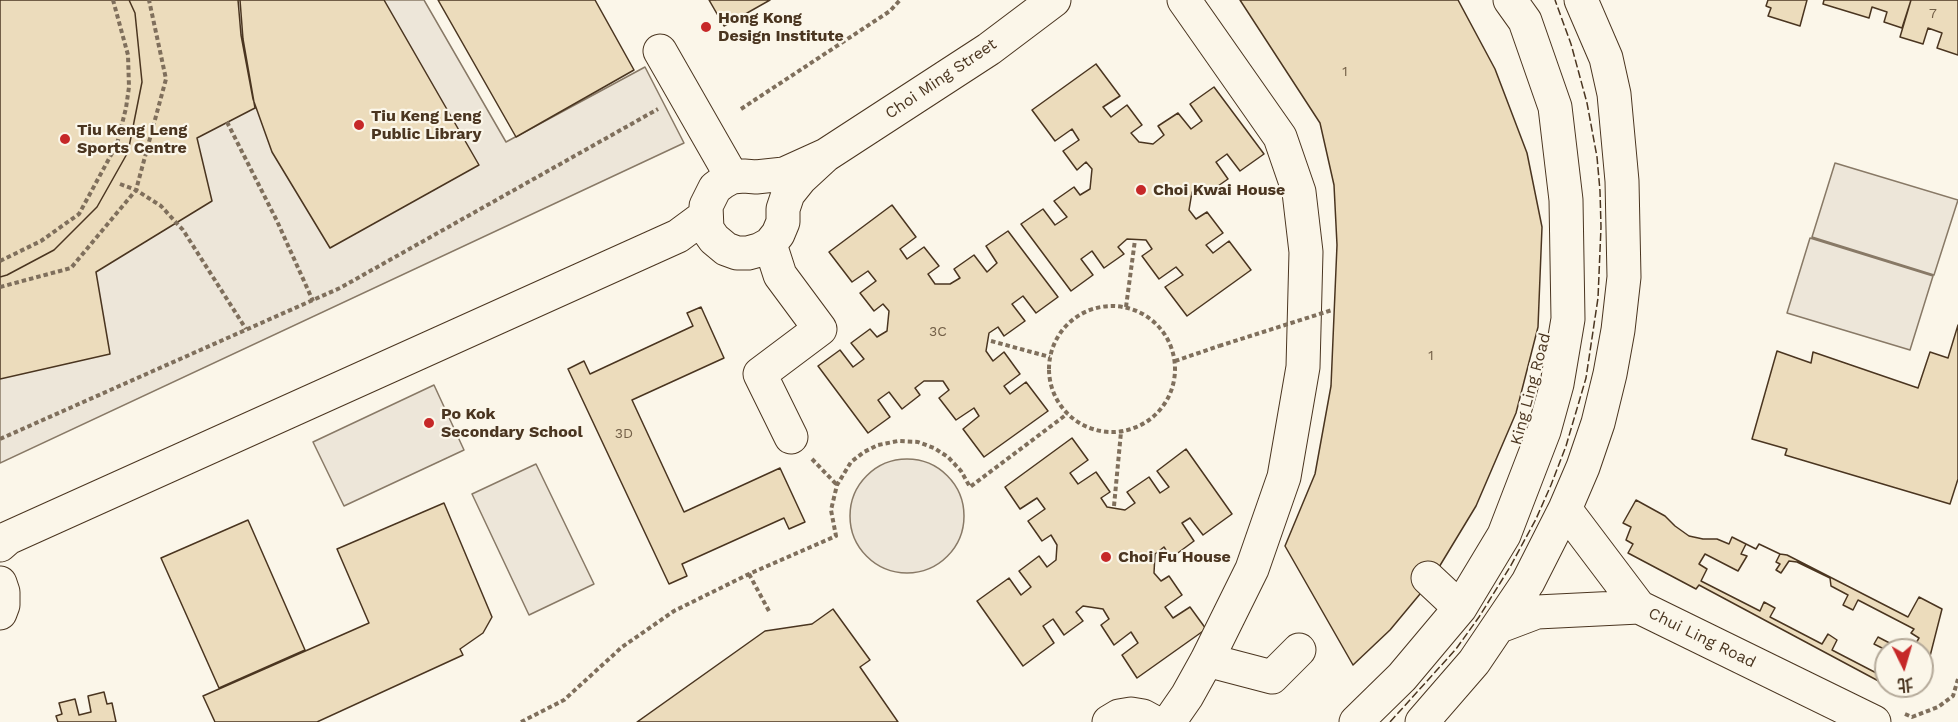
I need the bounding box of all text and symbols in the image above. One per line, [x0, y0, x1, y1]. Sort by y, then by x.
house number: 7 [1929, 6, 1937, 22]
place label: Hong Kong Design Institute [718, 8, 844, 46]
marker: Hong Kong Design Institute [699, 20, 713, 34]
street label: Choi Ming Street [882, 35, 1000, 123]
house number: 1 [1342, 64, 1348, 80]
place label: Tiu Keng Leng Public Library [371, 106, 481, 144]
marker: Tiu Keng Leng Public Library [352, 118, 366, 132]
place label: Tiu Keng Leng Sports Centre [77, 120, 187, 158]
marker: Tiu Keng Leng Sports Centre [58, 132, 72, 146]
place label: Choi Kwai House [1153, 180, 1285, 200]
marker: Choi Kwai House [1134, 183, 1148, 197]
house number: 3C [929, 324, 947, 340]
street label: King Ling Road [1507, 331, 1555, 447]
house number: 1 [1428, 348, 1434, 364]
place label: Po Kok Secondary School [441, 404, 583, 442]
marker: Po Kok Secondary School [422, 416, 436, 430]
house number: 3D [615, 426, 633, 442]
place label: Choi Fu House [1118, 547, 1231, 567]
marker: Choi Fu House [1099, 550, 1113, 564]
street label: Chui Ling Road [1645, 604, 1759, 672]
north arrow [1874, 638, 1934, 698]
text: 北 [1897, 674, 1914, 695]

